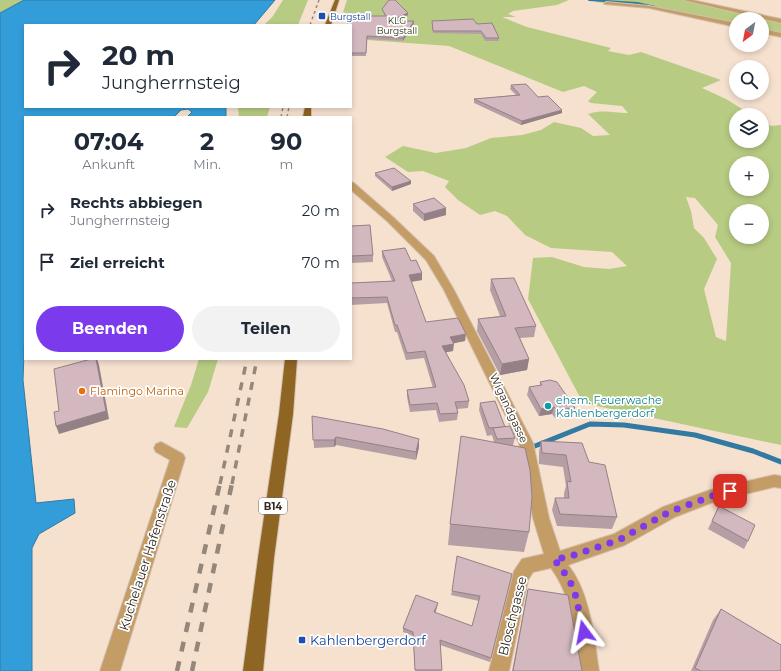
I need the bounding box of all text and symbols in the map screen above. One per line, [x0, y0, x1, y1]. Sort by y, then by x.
marker: Burgstall [317, 11, 327, 21]
place label: Burgstall [330, 11, 371, 22]
north arrow [729, 12, 769, 52]
map controls [729, 12, 769, 244]
park label: KLG Burgstall [377, 15, 417, 36]
text: 20 m [102, 38, 175, 72]
icon: right [36, 40, 88, 92]
button: search [729, 60, 769, 100]
text: Jungherrnsteig [102, 72, 241, 94]
button: layers [729, 108, 769, 148]
text: 07:04 [74, 127, 144, 156]
text: 2 [200, 127, 214, 156]
text: 90 [271, 127, 302, 156]
text: Ankunft [82, 156, 135, 172]
text: Min. [193, 156, 221, 172]
text: m [279, 156, 293, 172]
button: + [729, 156, 769, 196]
text: Rechts abbiegen [70, 193, 203, 212]
icon: right [36, 199, 58, 221]
text: 20 m [302, 201, 340, 220]
button: − [729, 204, 769, 244]
text: Jungherrnsteig [70, 212, 170, 228]
icon: arrive [36, 251, 58, 273]
text: Ziel erreicht [70, 253, 165, 272]
text: 70 m [302, 253, 340, 272]
button: Beenden [36, 306, 184, 352]
button: Teilen [192, 306, 340, 352]
street label: Wigandgasse [487, 371, 531, 445]
place label: Flamingo Marina [90, 384, 184, 398]
marker: Flamingo Marina [77, 386, 87, 396]
place label: ehem. Feuerwache Kahlenbergerdorf [556, 393, 662, 420]
marker: ehem. Feuerwache Kahlenbergerdorf [543, 401, 553, 411]
pin [713, 474, 747, 508]
street label: Kuchelauer Hafenstraße [115, 477, 179, 632]
icon: arrive [719, 480, 741, 502]
road number: B14 [259, 498, 287, 514]
street label: Bloschgasse [494, 575, 530, 657]
position arrow [563, 611, 605, 653]
place label: Kahlenbergerdorf [310, 632, 426, 648]
marker: Kahlenbergerdorf [297, 635, 307, 645]

